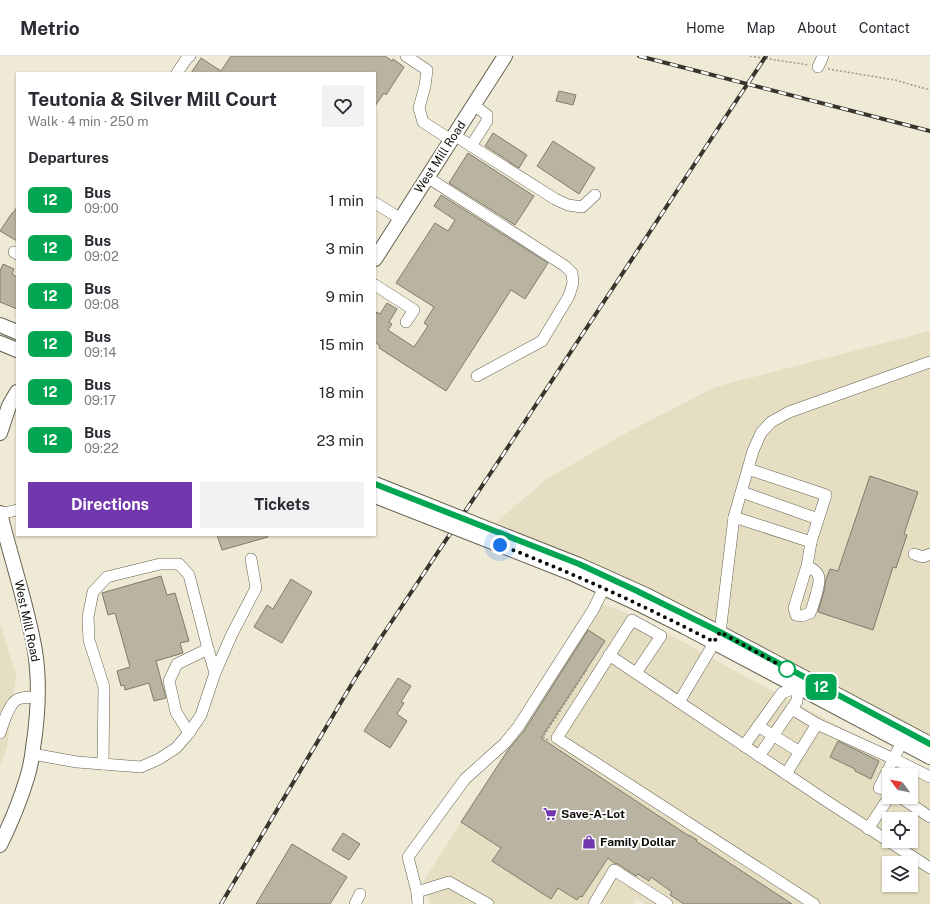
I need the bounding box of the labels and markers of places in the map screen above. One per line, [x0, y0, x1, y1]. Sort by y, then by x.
unlabelled marker [778, 660, 796, 678]
supermarket icon: Save-A-Lot [542, 806, 558, 822]
place label: Save-A-Lot [561, 807, 625, 821]
shop icon: Family Dollar [581, 834, 597, 850]
place label: Family Dollar [600, 835, 676, 849]

